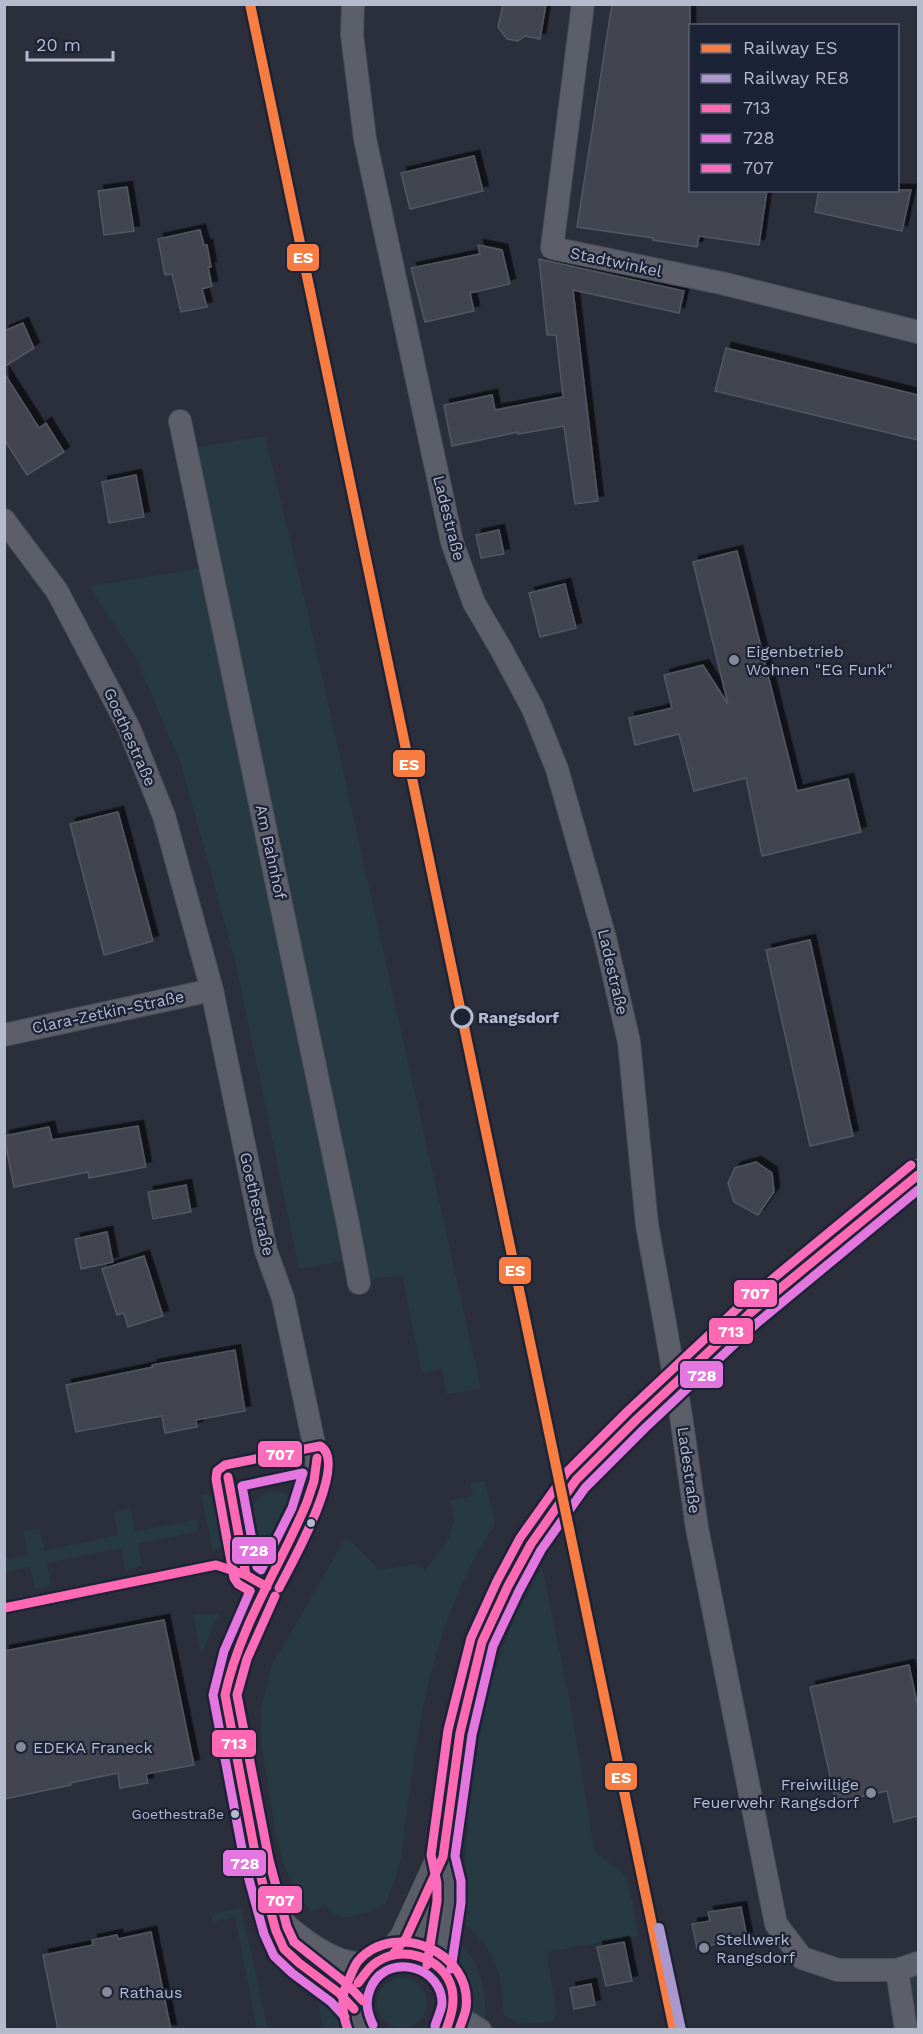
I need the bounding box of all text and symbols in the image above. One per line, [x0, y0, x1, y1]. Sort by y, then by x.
scale bar [27, 24, 112, 62]
legend [689, 24, 899, 192]
text: 20 m [36, 34, 81, 55]
text: Railway ES [743, 37, 838, 58]
text: Railway RE8 [743, 67, 849, 88]
text: 713 [743, 97, 771, 118]
text: 728 [743, 127, 775, 148]
text: 707 [743, 157, 774, 178]
line badge: ES [286, 243, 320, 272]
street label: Stadtwinkel [568, 243, 664, 281]
text: ES [293, 248, 313, 267]
street label: Ladestraße [429, 473, 469, 563]
place label: Eigenbetrieb Wohnen "EG Funk" [746, 642, 893, 679]
marker: Eigenbetrieb Wohnen "EG Funk" [727, 653, 741, 667]
street label: Goethestraße [100, 685, 160, 789]
line badge: ES [392, 749, 426, 778]
text: ES [399, 755, 419, 774]
street label: Am Bahnhof [252, 803, 290, 902]
street label: Ladestraße [594, 927, 632, 1017]
street label: Clara-Zetkin-Straße [30, 987, 186, 1037]
marker: Rangsdorf [451, 1006, 473, 1028]
place label: Rangsdorf [478, 1008, 559, 1027]
street label: Goethestraße [236, 1150, 278, 1258]
line badge: ES [498, 1256, 532, 1285]
text: ES [505, 1261, 525, 1280]
line badge: 707 [733, 1279, 778, 1308]
text: 707 [741, 1284, 770, 1303]
line badge: 713 [708, 1317, 754, 1345]
text: 713 [718, 1322, 744, 1341]
line badge: 728 [679, 1360, 724, 1389]
text: 728 [687, 1366, 717, 1385]
street label: Ladestraße [674, 1425, 704, 1515]
line badge: 707 [257, 1440, 303, 1468]
text: 707 [266, 1445, 295, 1464]
unlabelled marker [305, 1517, 317, 1529]
line badge: 728 [231, 1536, 277, 1565]
text: 728 [239, 1541, 269, 1560]
line badge: 713 [211, 1729, 257, 1758]
text: 713 [221, 1734, 247, 1753]
place label: EDEKA Franeck [33, 1738, 152, 1757]
marker: EDEKA Franeck [14, 1740, 28, 1754]
line badge: ES [604, 1762, 638, 1791]
text: ES [611, 1768, 631, 1787]
place label: Freiwillige Feuerwehr Rangsdorf [692, 1775, 860, 1812]
marker: Freiwillige Feuerwehr Rangsdorf [864, 1786, 878, 1800]
place label: Goethestraße [132, 1806, 224, 1822]
marker: Goethestraße [229, 1808, 241, 1820]
line badge: 728 [222, 1849, 267, 1877]
text: 728 [230, 1854, 260, 1873]
line badge: 707 [257, 1885, 303, 1914]
text: 707 [266, 1891, 295, 1910]
place label: Stellwerk Rangsdorf [716, 1930, 796, 1967]
marker: Stellwerk Rangsdorf [697, 1941, 711, 1955]
place label: Rathaus [119, 1983, 182, 2002]
marker: Rathaus [100, 1985, 114, 1999]

